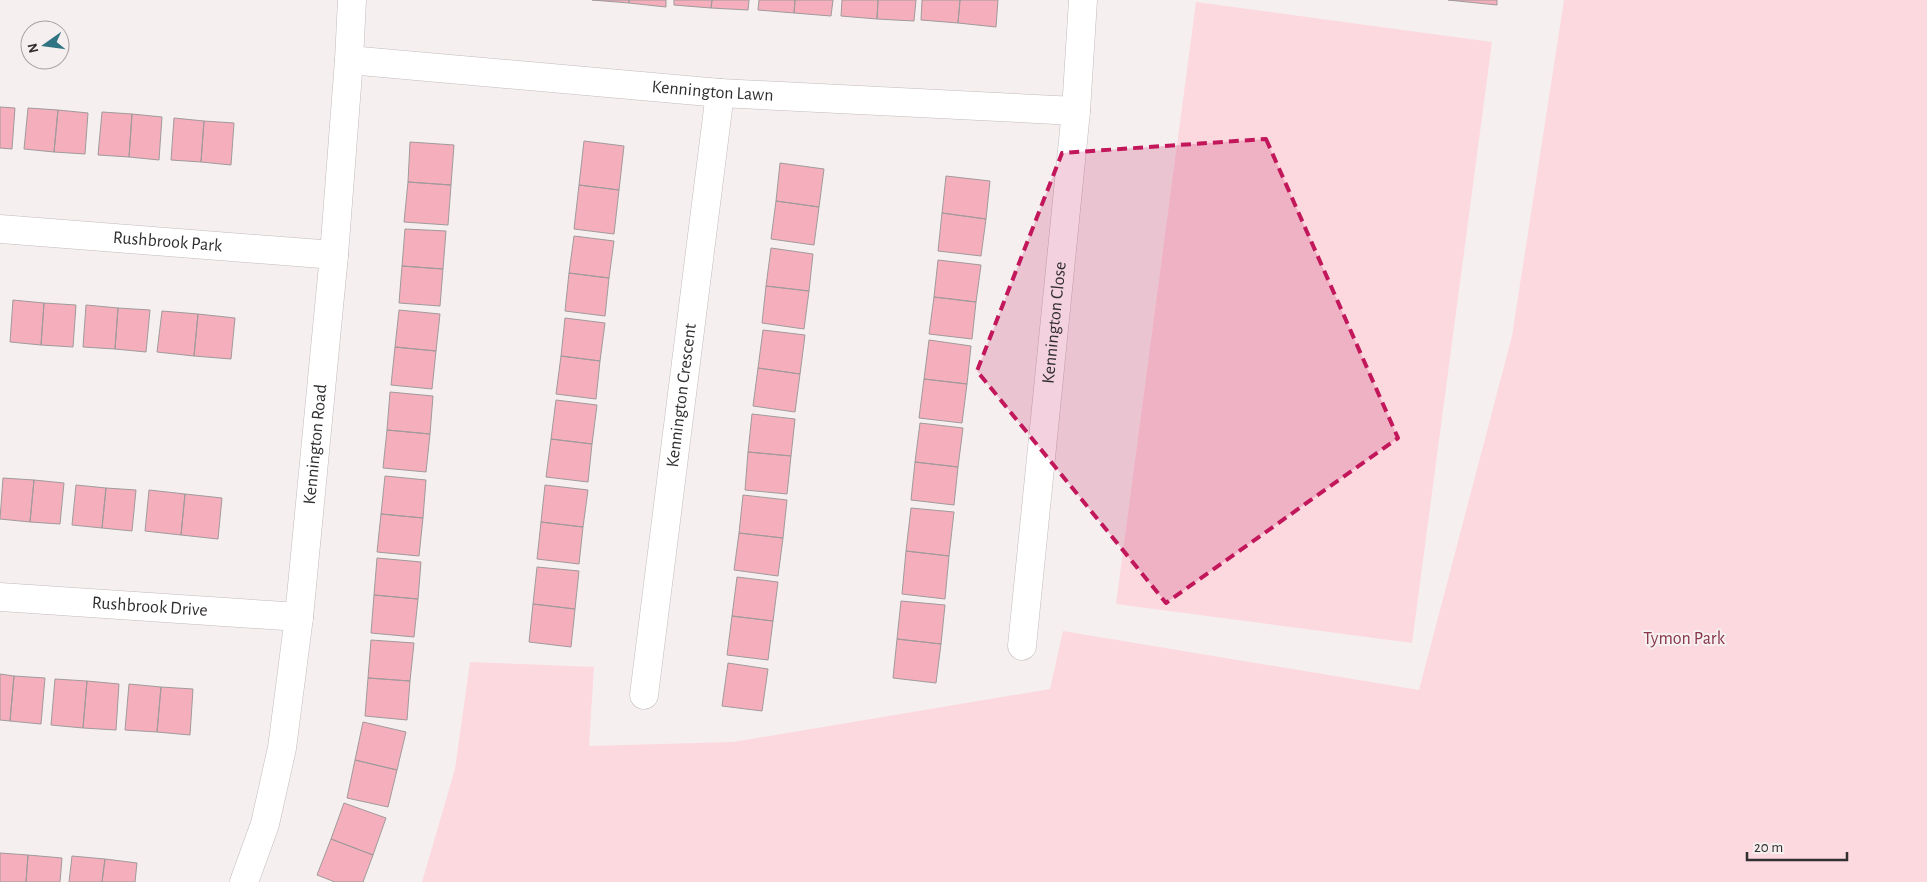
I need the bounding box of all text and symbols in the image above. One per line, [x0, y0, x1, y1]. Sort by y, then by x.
north arrow [20, 20, 70, 70]
text: N [25, 41, 41, 54]
street label: Kennington Lawn [651, 78, 774, 105]
street label: Rushbrook Park [112, 229, 224, 255]
street label: Kennington Close [1040, 261, 1070, 385]
street label: Kennington Crescent [664, 322, 700, 468]
street label: Kennington Road [301, 383, 330, 505]
street label: Rushbrook Drive [91, 594, 208, 620]
park label: Tymon Park [1643, 630, 1726, 648]
scale bar [1747, 830, 1847, 862]
text: 20 m [1754, 840, 1783, 855]

